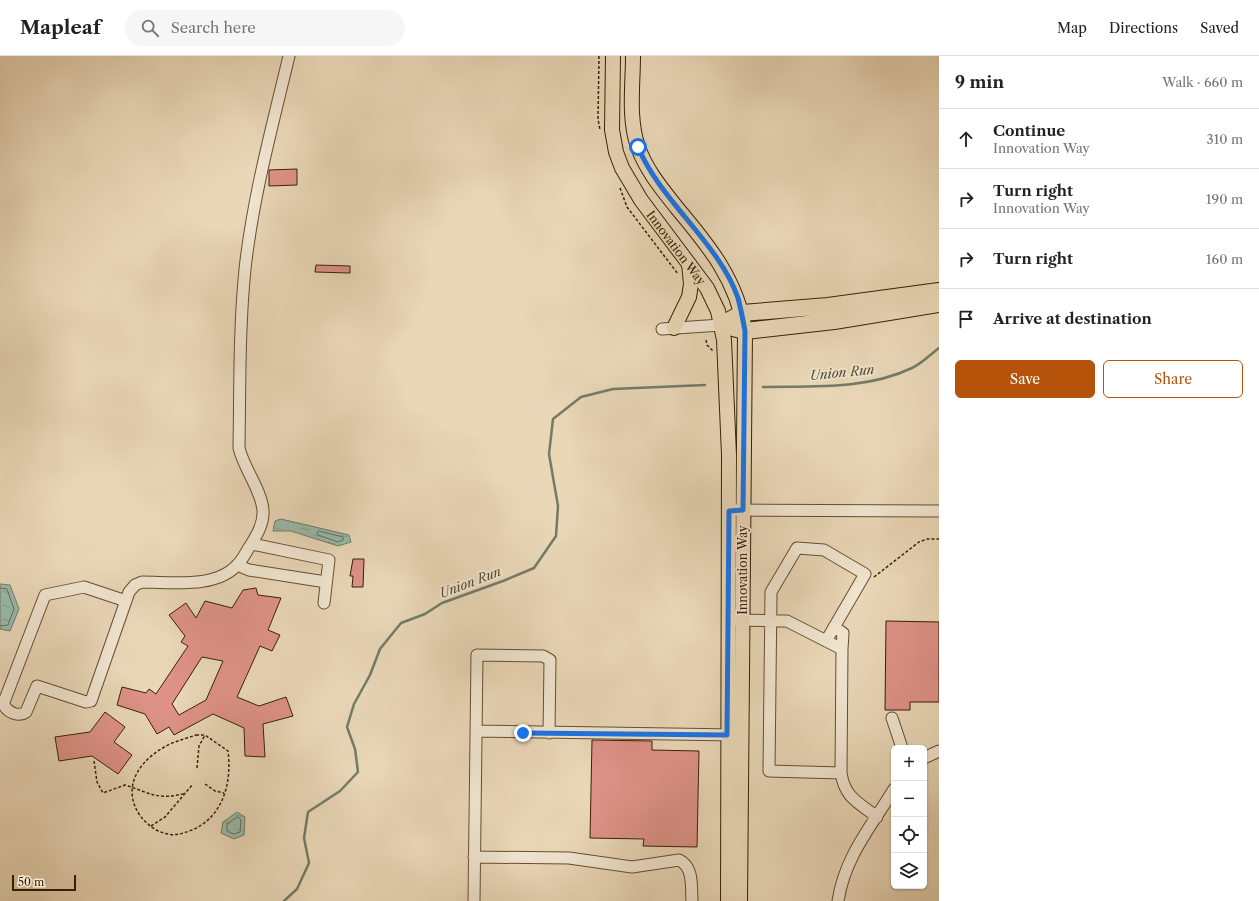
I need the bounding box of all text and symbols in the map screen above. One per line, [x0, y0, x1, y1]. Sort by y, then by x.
search box [125, 10, 405, 46]
text: Mapleaf [20, 16, 101, 39]
icon: search [139, 17, 161, 39]
text: Search here [171, 18, 256, 37]
text: Map [1057, 19, 1087, 37]
text: Directions [1109, 19, 1178, 37]
text: Saved [1200, 19, 1239, 37]
text: 9 min [955, 72, 1004, 92]
text: Walk · 660 m [1162, 74, 1243, 90]
text: Continue [993, 121, 1065, 140]
icon: ahead [955, 128, 977, 150]
text: 310 m [1207, 131, 1243, 147]
route start [629, 138, 647, 156]
text: Innovation Way [993, 140, 1090, 156]
text: Turn right [993, 181, 1073, 200]
icon: right [955, 188, 977, 210]
text: 190 m [1206, 191, 1243, 207]
text: Innovation Way [993, 200, 1090, 216]
street label: Innovation Way [644, 207, 710, 288]
icon: right [955, 248, 977, 270]
text: Turn right [993, 249, 1073, 268]
text: 160 m [1206, 251, 1243, 267]
icon: arrive [955, 308, 977, 330]
text: Arrive at destination [993, 309, 1152, 328]
button: Save [955, 360, 1095, 398]
button: Share [1103, 360, 1243, 398]
water label: Union Run [809, 361, 875, 383]
street label: Innovation Way [735, 525, 750, 615]
water label: Union Run [437, 563, 503, 601]
route end [514, 724, 532, 742]
map controls [891, 745, 927, 889]
button: + [891, 745, 927, 781]
button: − [891, 781, 927, 817]
button: locate [891, 817, 927, 853]
button: layers [891, 853, 927, 889]
scale bar [12, 873, 76, 892]
text: 50 m [18, 875, 44, 889]

